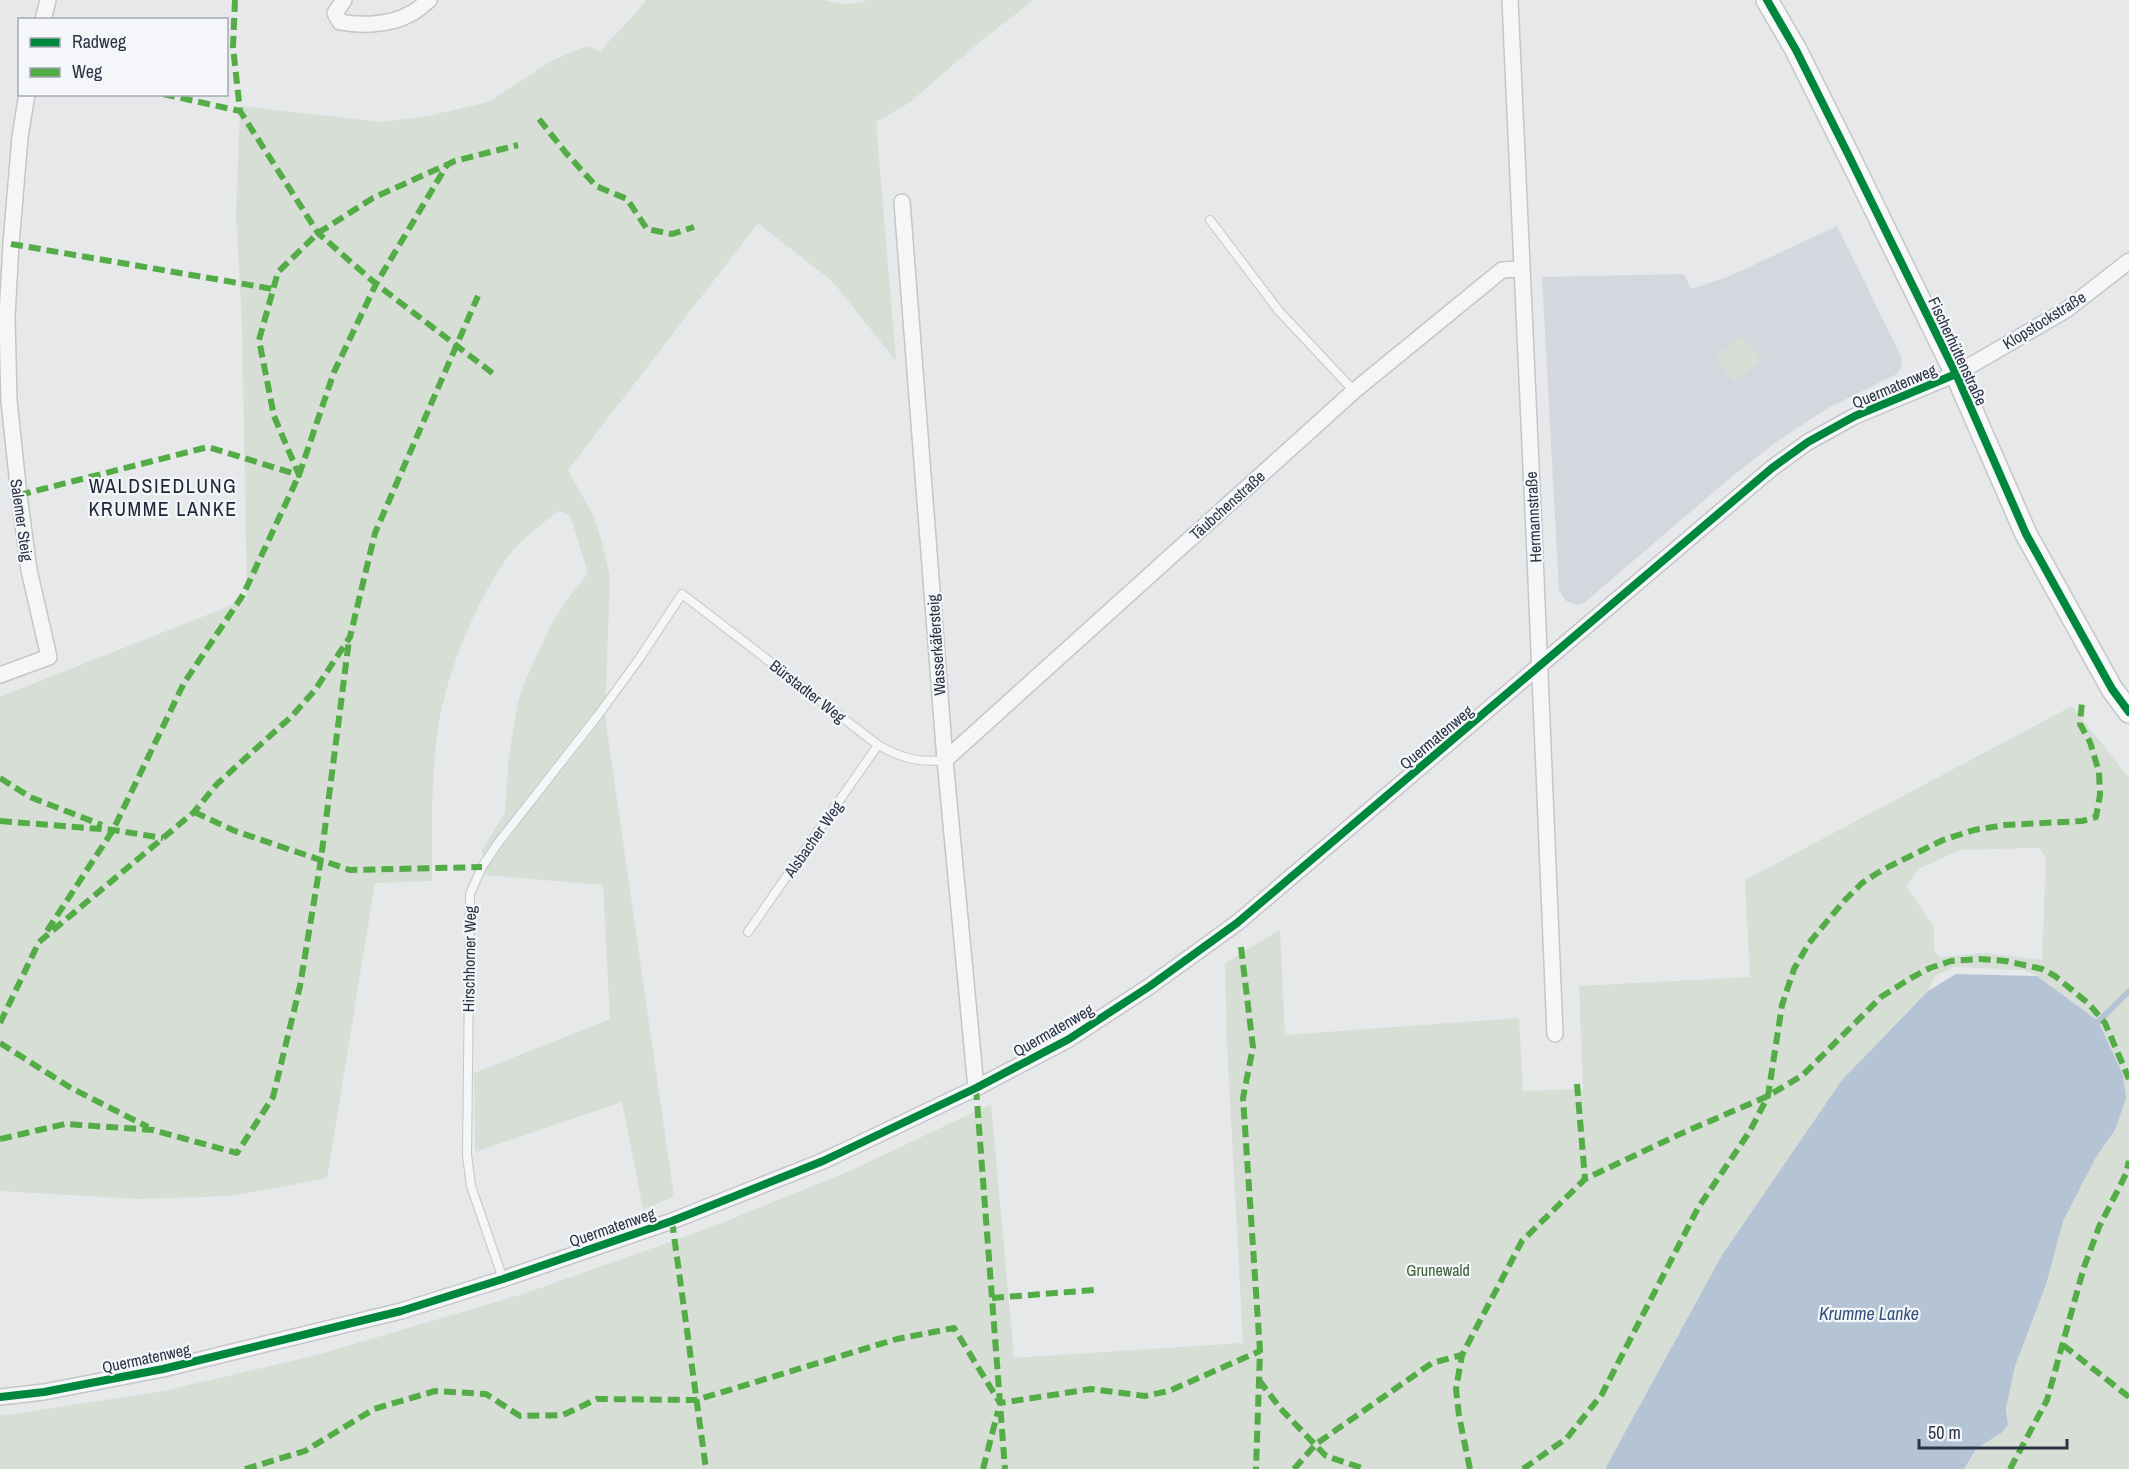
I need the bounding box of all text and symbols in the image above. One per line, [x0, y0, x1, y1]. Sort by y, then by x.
legend [18, 18, 228, 96]
text: Radweg [72, 29, 127, 54]
text: Weg [72, 59, 103, 84]
street label: Klopstockstraße [1998, 286, 2090, 354]
street label: Fischerhüttenstraße [1923, 293, 1993, 409]
street label: Quermatenweg [1848, 358, 1940, 414]
street label: Täubchenstraße [1185, 465, 1269, 545]
street label: Hermannstraße [1520, 471, 1546, 563]
district label: WALDSIEDLUNG KRUMME LANKE [88, 472, 238, 522]
street label: Salemer Steig [5, 477, 39, 563]
street label: Wasserkäfersteig [921, 593, 951, 696]
street label: Bürstadter Weg [765, 654, 851, 728]
street label: Quermatenweg [1395, 699, 1478, 774]
street label: Alsbacher Weg [778, 796, 848, 882]
street label: Hirschhorner Weg [457, 905, 481, 1012]
street label: Quermatenweg [1009, 998, 1098, 1062]
street label: Quermatenweg [566, 1202, 659, 1252]
park label: Grunewald [1406, 1259, 1470, 1281]
water label: Krumme Lanke [1819, 1301, 1919, 1326]
street label: Quermatenweg [100, 1338, 193, 1378]
scale bar [1919, 1412, 2068, 1450]
text: 50 m [1928, 1420, 1961, 1445]

